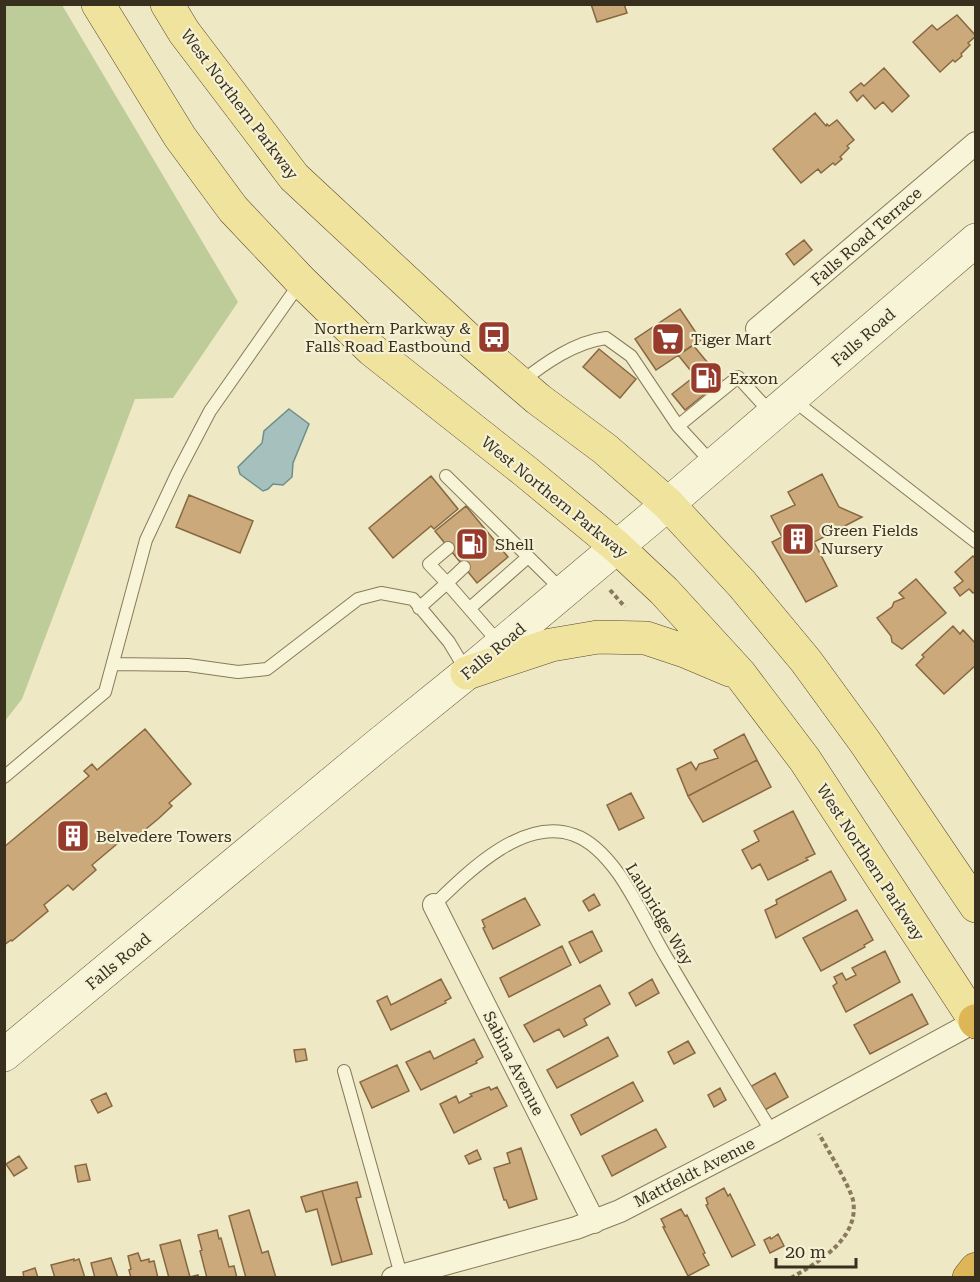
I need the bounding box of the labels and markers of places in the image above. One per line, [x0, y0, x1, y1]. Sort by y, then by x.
place label: Northern Parkway & Falls Road Eastbound [305, 319, 471, 356]
bus stop icon: Northern Parkway & Falls Road Eastbound [476, 319, 512, 355]
supermarket icon: Tiger Mart [650, 321, 686, 357]
place label: Tiger Mart [691, 330, 771, 349]
fuel station icon: Exxon [688, 360, 724, 396]
place label: Exxon [729, 369, 778, 388]
building icon: Green Fields Nursery [780, 521, 816, 557]
place label: Green Fields Nursery [821, 521, 918, 558]
fuel station icon: Shell [454, 526, 490, 562]
place label: Shell [495, 535, 534, 554]
building icon: Belvedere Towers [55, 818, 91, 854]
place label: Belvedere Towers [96, 827, 232, 846]

